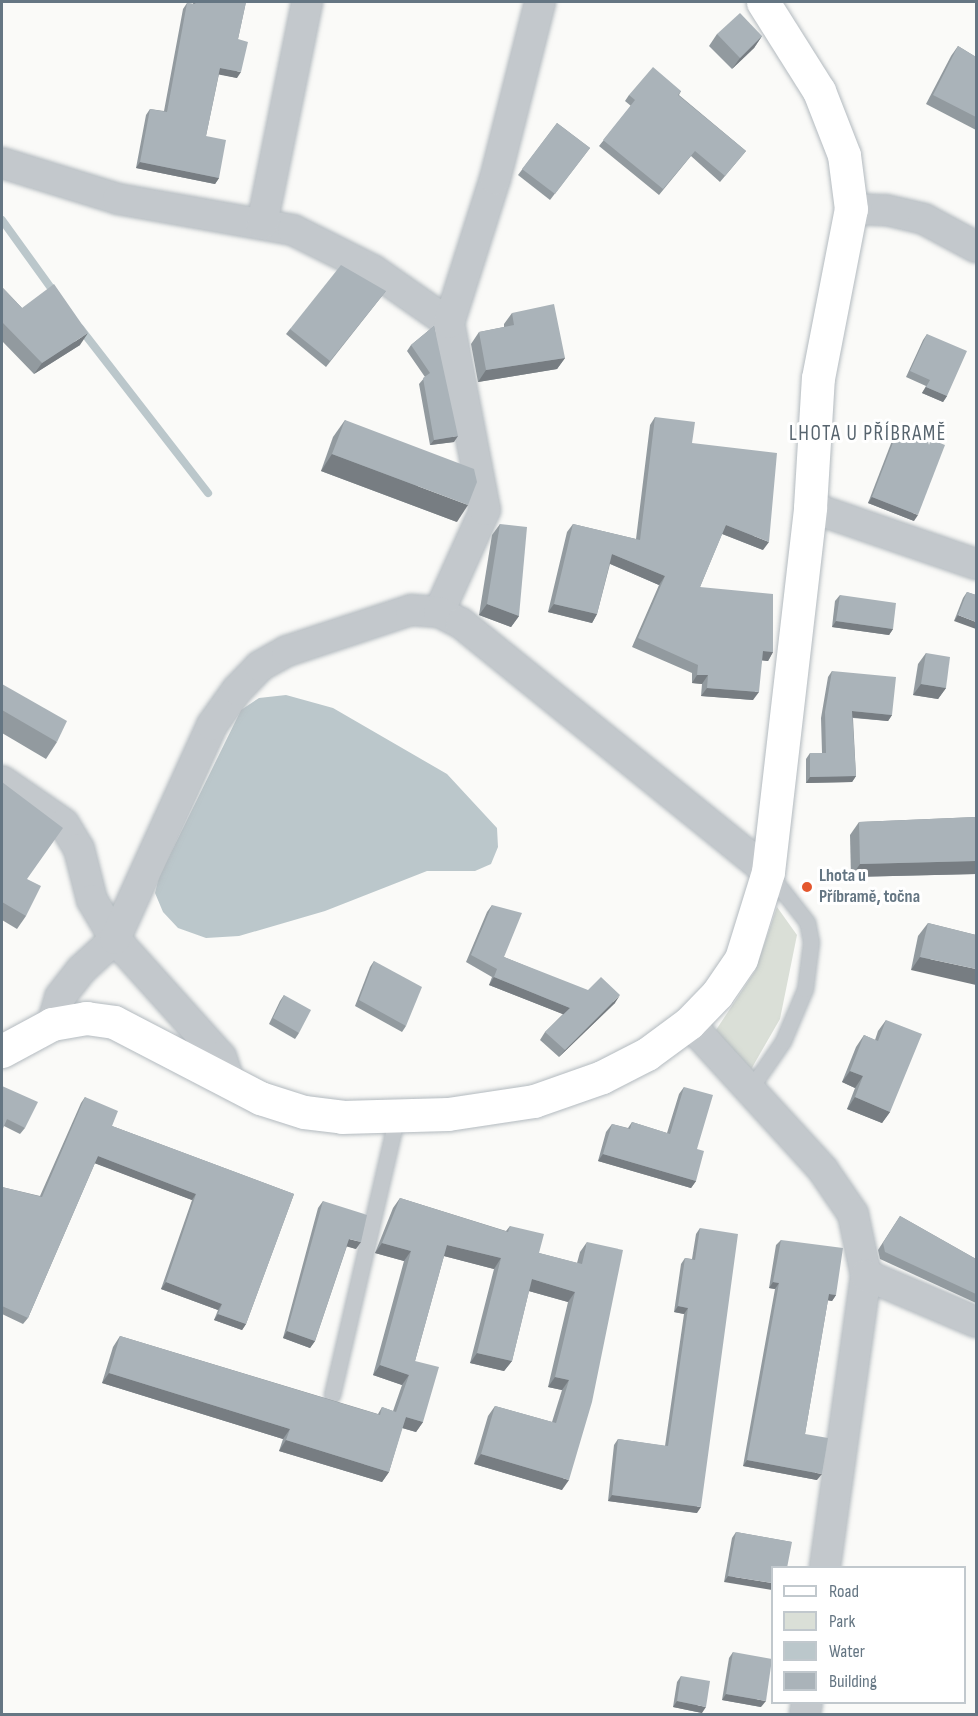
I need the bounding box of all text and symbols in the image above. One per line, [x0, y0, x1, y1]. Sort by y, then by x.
district label: LHOTA U PŘÍBRAMĚ [789, 421, 947, 447]
place label: Lhota u Příbramě, točna [819, 866, 920, 908]
marker: Lhota u Příbramě, točna [800, 880, 814, 894]
legend [771, 1566, 966, 1704]
text: Road [829, 1581, 859, 1602]
text: Park [829, 1611, 855, 1632]
text: Water [829, 1641, 865, 1662]
text: Building [829, 1671, 877, 1692]

